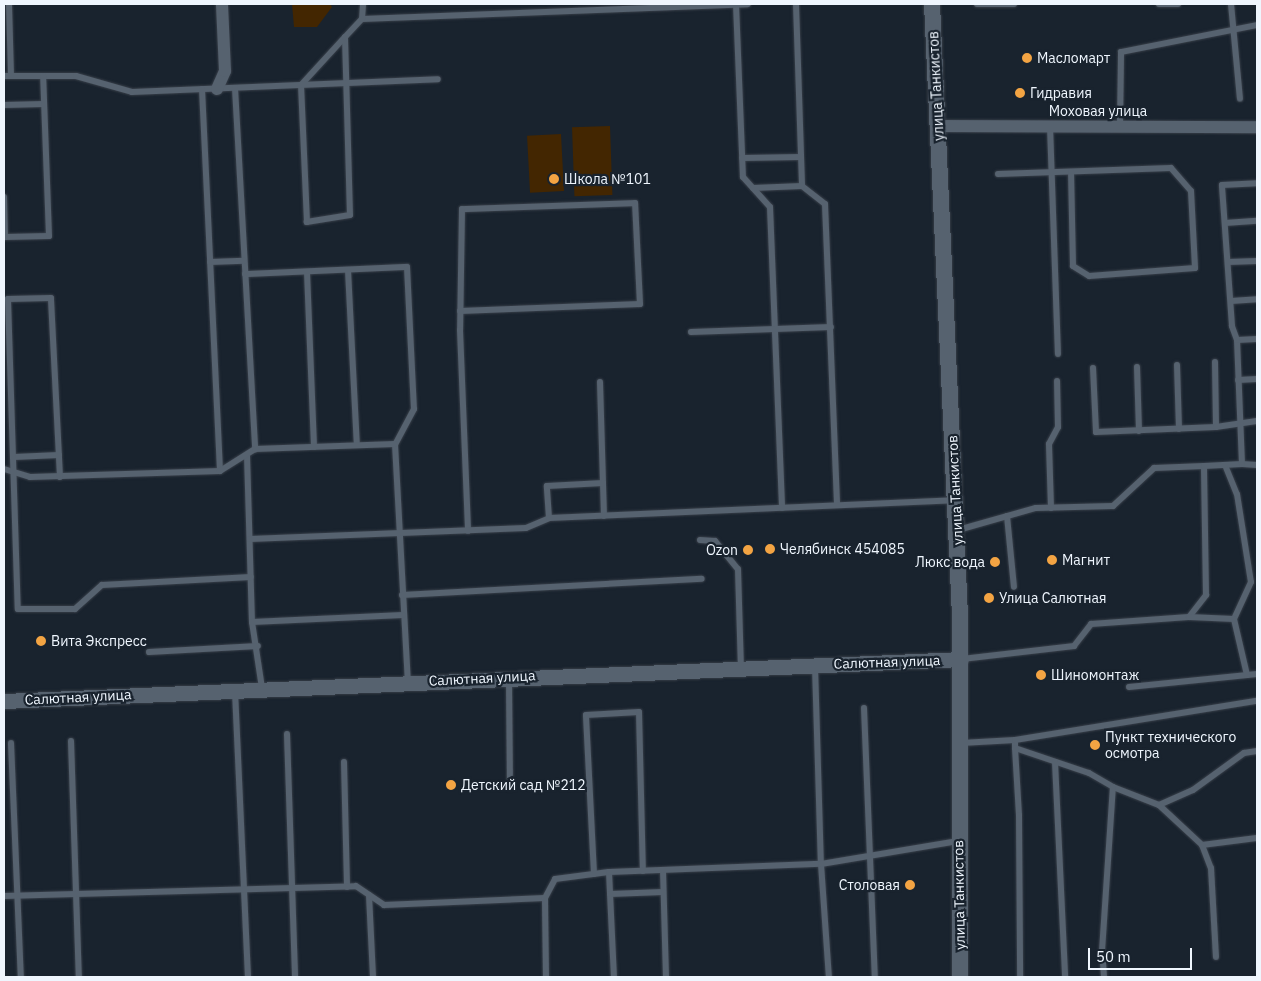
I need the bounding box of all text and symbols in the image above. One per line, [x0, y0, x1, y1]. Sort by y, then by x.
street label: улица Танкистов [925, 31, 947, 141]
place label: Масломарт [1037, 50, 1110, 66]
marker: Масломарт [1021, 52, 1033, 64]
place label: Гидравия [1030, 85, 1092, 101]
marker: Гидравия [1014, 87, 1026, 99]
street label: Моховая улица [1049, 103, 1147, 119]
place label: Школа №101 [564, 171, 651, 187]
marker: Школа №101 [548, 173, 560, 185]
street label: улица Танкистов [944, 435, 966, 545]
place label: Челябинск 454085 [780, 541, 905, 557]
place label: Ozon [706, 542, 738, 558]
marker: Челябинск 454085 [764, 543, 776, 555]
marker: Ozon [742, 544, 754, 556]
place label: Магнит [1062, 552, 1110, 568]
place label: Люкс вода [915, 554, 985, 570]
marker: Магнит [1046, 554, 1058, 566]
marker: Люкс вода [989, 556, 1001, 568]
place label: Улица Салютная [999, 590, 1107, 606]
marker: Улица Салютная [983, 592, 995, 604]
place label: Вита Экспресс [51, 633, 147, 649]
marker: Вита Экспресс [35, 635, 47, 647]
street label: Салютная улица [833, 652, 941, 672]
street label: Салютная улица [428, 667, 536, 689]
place label: Шиномонтаж [1051, 667, 1139, 683]
marker: Шиномонтаж [1035, 669, 1047, 681]
street label: Салютная улица [24, 686, 132, 708]
place label: Пункт технического осмотра [1105, 729, 1236, 762]
marker: Пункт технического осмотра [1089, 739, 1101, 751]
place label: Детский сад №212 [461, 777, 586, 793]
marker: Детский сад №212 [445, 779, 457, 791]
street label: улица Танкистов [950, 840, 968, 950]
place label: Столовая [839, 877, 900, 893]
marker: Столовая [904, 879, 916, 891]
scale bar [1091, 938, 1195, 970]
text: 50 m [1096, 947, 1131, 966]

